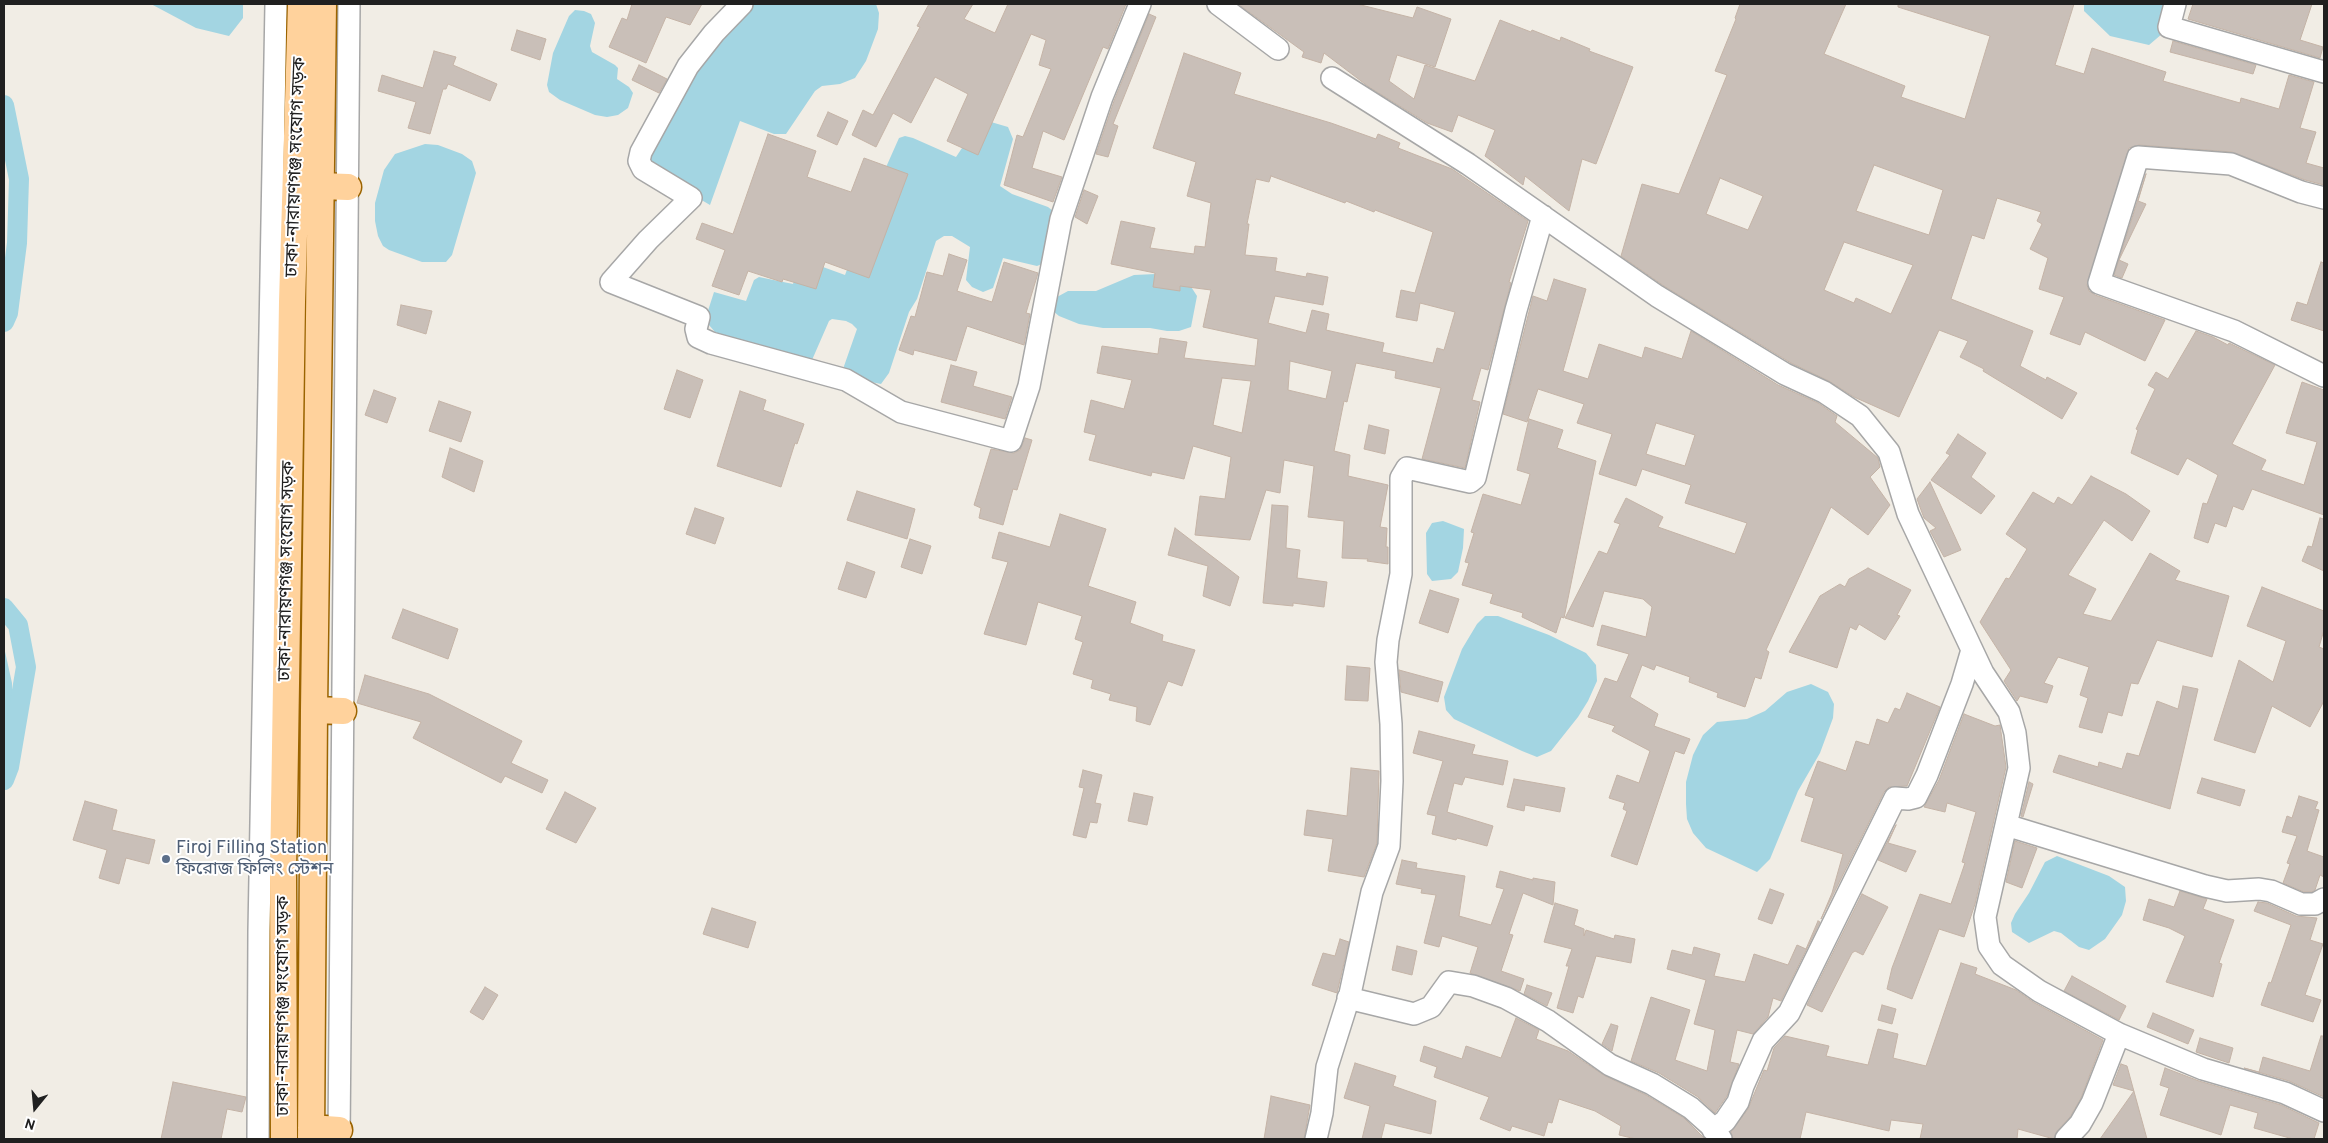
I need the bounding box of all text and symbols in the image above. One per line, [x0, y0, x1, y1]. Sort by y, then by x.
street label: ঢাকা-নারায়ণগঞ্জ সংযোগ সড়ক [282, 57, 312, 277]
street label: ঢাকা-নারায়ণগঞ্জ সংযোগ সড়ক [275, 461, 301, 681]
place label: Firoj Filling Station ফিরোজ ফিলিং স্টেশন [176, 838, 333, 881]
marker: Firoj Filling Station ফিরোজ ফিলিং স্টেশন [160, 853, 172, 865]
street label: ঢাকা-নারায়ণগঞ্জ সংযোগ সড়ক [273, 896, 295, 1116]
north arrow [10, 1083, 60, 1133]
text: N [23, 1113, 38, 1132]

